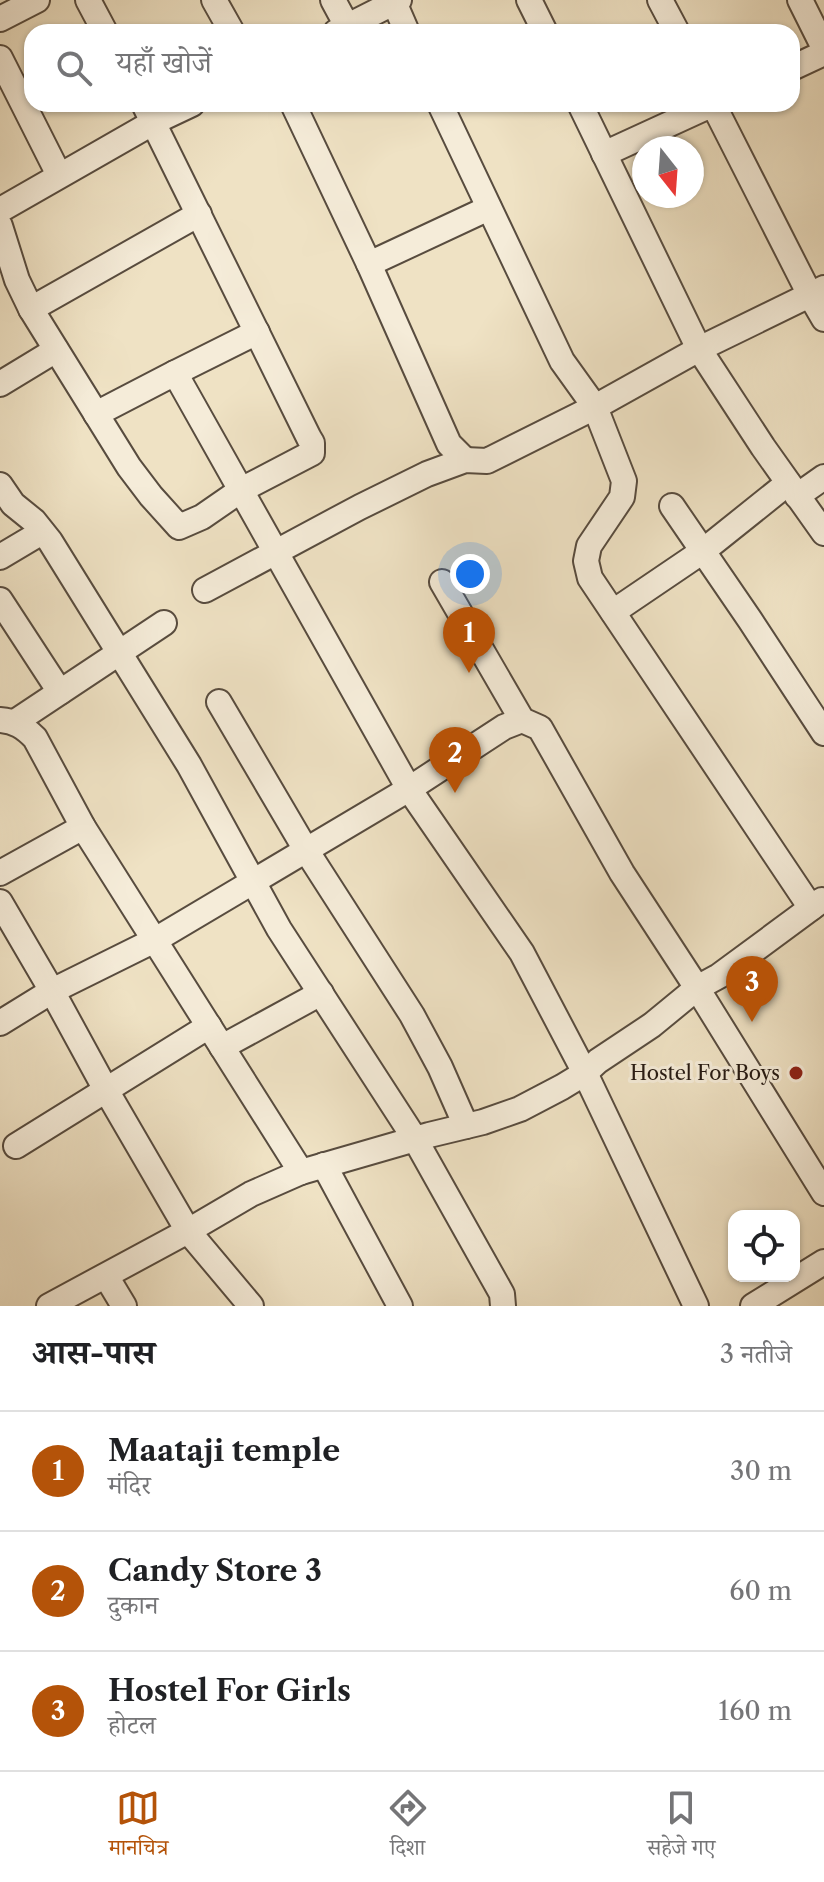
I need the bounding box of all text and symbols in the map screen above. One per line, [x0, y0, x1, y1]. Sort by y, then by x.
search box [24, 24, 800, 112]
text: यहाँ खोजें [116, 44, 212, 81]
icon: search [52, 46, 96, 90]
north arrow [632, 136, 704, 208]
your location [450, 554, 490, 594]
pin: 1 [443, 607, 495, 673]
pin: 2 [429, 727, 481, 793]
pin: 3 [726, 956, 778, 1022]
place label: Hostel For Boys [630, 1061, 780, 1085]
marker: Hostel For Boys [787, 1064, 805, 1082]
map controls [728, 1210, 800, 1282]
button: locate [728, 1210, 800, 1282]
text: आस-पास [32, 1331, 155, 1373]
text: 3 नतीजे [720, 1338, 792, 1370]
text: Maataji temple [108, 1432, 340, 1469]
text: 1 [52, 1455, 64, 1487]
text: 30 m [730, 1455, 792, 1487]
text: मंदिर [108, 1469, 151, 1501]
text: Candy Store 3 [108, 1552, 322, 1589]
text: 2 [50, 1575, 66, 1607]
text: 60 m [729, 1575, 792, 1607]
text: दुकान [108, 1589, 158, 1621]
text: Hostel For Girls [108, 1672, 351, 1709]
text: 3 [51, 1695, 65, 1727]
text: 160 m [718, 1695, 792, 1727]
text: होटल [108, 1709, 156, 1741]
tab: मानचित्र [109, 1786, 168, 1869]
tab: दिशा [386, 1786, 430, 1869]
tab: सहेजे गए [647, 1786, 715, 1869]

